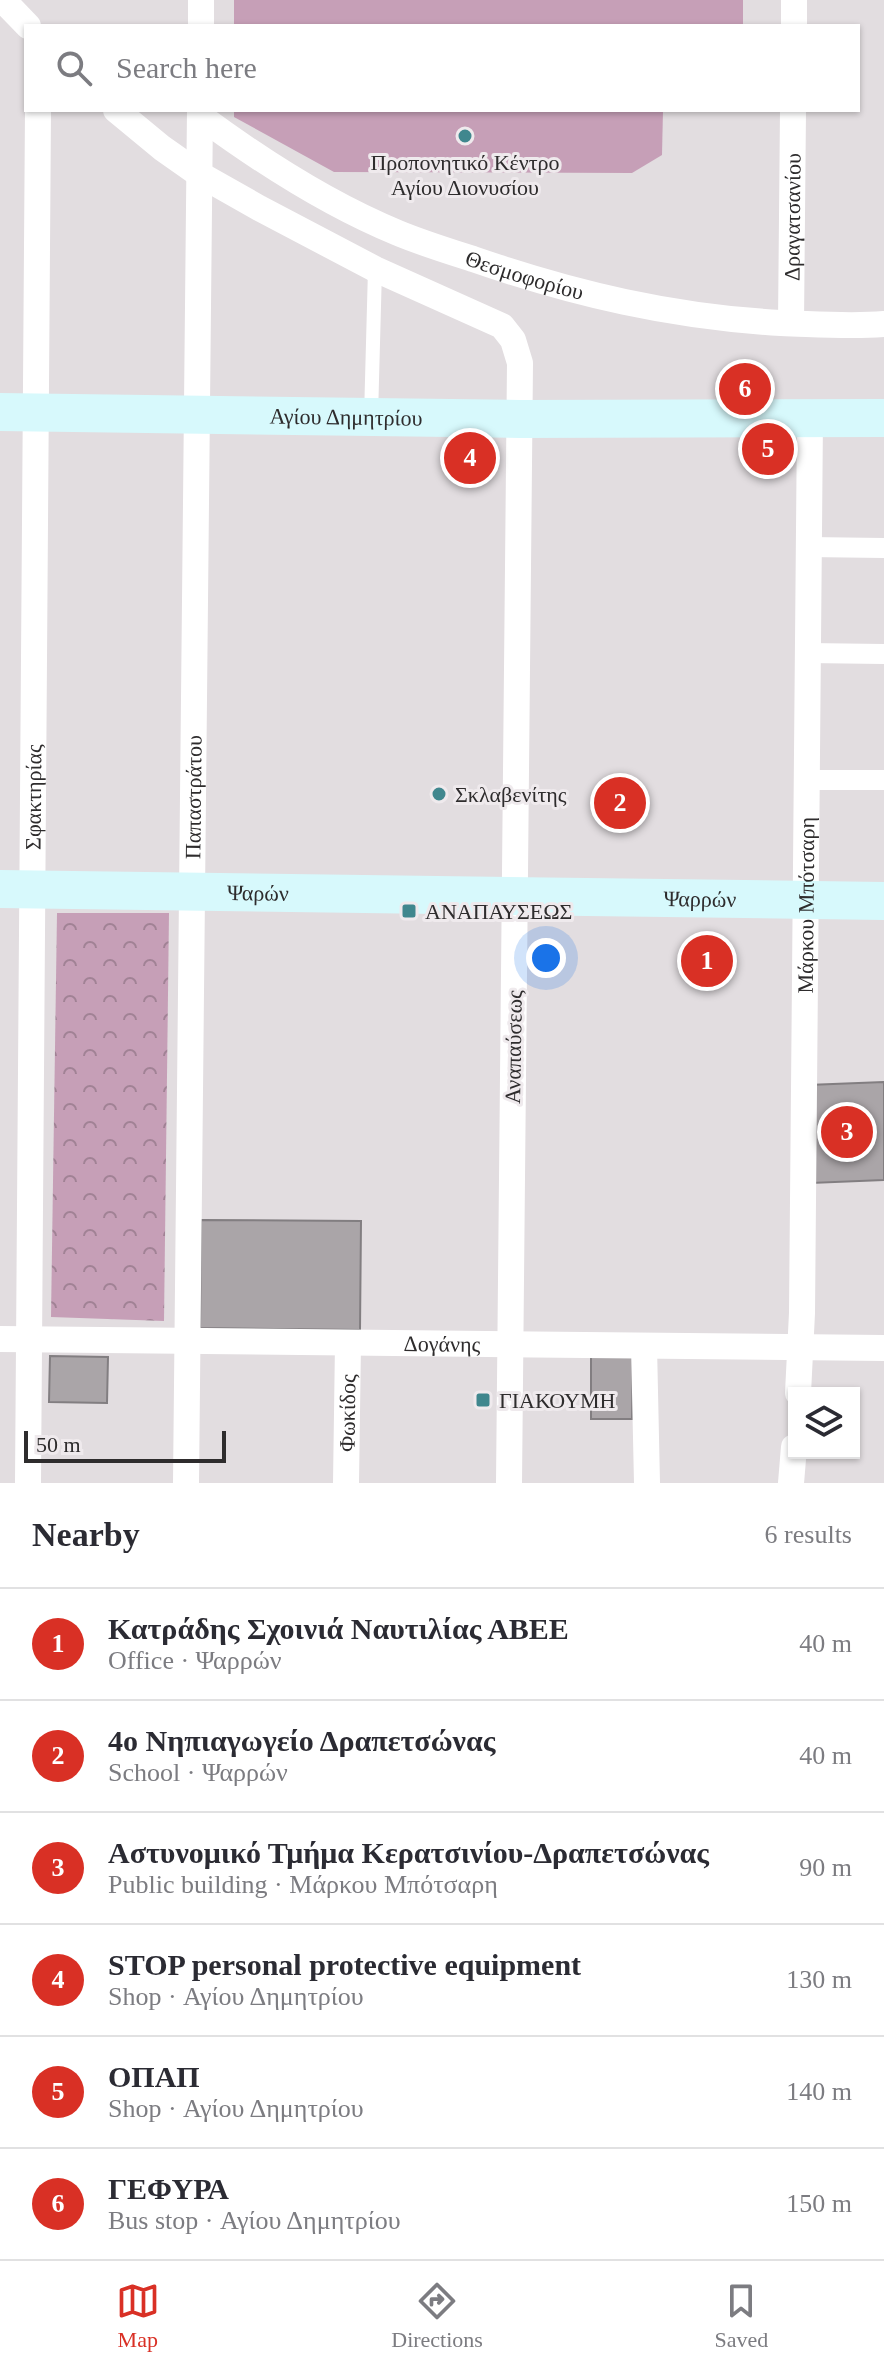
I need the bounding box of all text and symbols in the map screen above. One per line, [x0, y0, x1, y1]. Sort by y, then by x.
search box [24, 24, 860, 112]
icon: search [52, 46, 96, 90]
text: Search here [116, 51, 257, 84]
marker: Προπονητικό Κέντρο Αγίου Διονυσίου [456, 127, 474, 145]
place label: Προπονητικό Κέντρο Αγίου Διονυσίου [370, 150, 560, 200]
street label: Δραγατσανίου [779, 153, 806, 281]
street label: Θεσμοφορίου [462, 245, 586, 305]
pin: 6 [719, 359, 771, 419]
street label: Αγίου Δημητρίου [269, 404, 423, 431]
pin: 5 [742, 419, 794, 479]
pin: 4 [444, 428, 496, 488]
street label: Παπαστράτου [180, 735, 207, 859]
street label: Σφακτηρίας [21, 744, 46, 850]
pin: 2 [594, 773, 646, 833]
place label: Σκλαβενίτης [455, 782, 567, 807]
marker: Σκλαβενίτης [430, 785, 448, 803]
street label: Μάρκου Μπότσαρη [793, 817, 819, 993]
street label: Ψαρών [227, 880, 289, 906]
street label: Ψαρρών [663, 886, 737, 912]
place label: ΑΝΑΠΑΥΣΕΩΣ [425, 899, 572, 924]
marker: ΑΝΑΠΑΥΣΕΩΣ [400, 902, 418, 920]
pin: 1 [681, 931, 733, 991]
your location [526, 938, 566, 978]
street label: Αναπαύσεως [500, 990, 527, 1104]
pin: 3 [821, 1102, 873, 1162]
street label: Δογάνης [404, 1331, 481, 1357]
street label: Φωκίδος [334, 1374, 361, 1452]
map controls [788, 1387, 860, 1459]
button: layers [788, 1387, 860, 1459]
place label: ΓΙΑΚΟΥΜΗ [499, 1388, 616, 1413]
marker: ΓΙΑΚΟΥΜΗ [474, 1391, 492, 1409]
scale bar [24, 1427, 226, 1463]
text: 50 m [36, 1432, 81, 1457]
text: Nearby [32, 1516, 140, 1553]
text: 6 results [765, 1520, 852, 1549]
text: Κατράδης Σχοινιά Ναυτιλίας ΑΒΕΕ [108, 1612, 569, 1645]
text: 1 [52, 1629, 65, 1658]
text: 40 m [799, 1629, 852, 1658]
text: Office · Ψαρρών [108, 1646, 282, 1675]
text: 4ο Νηπιαγωγείο Δραπετσώνας [108, 1724, 495, 1757]
text: 2 [52, 1741, 65, 1770]
text: 40 m [799, 1741, 852, 1770]
text: School · Ψαρρών [108, 1758, 288, 1787]
text: Αστυνομικό Τμήμα Κερατσινίου-Δραπετσώνας [108, 1836, 709, 1869]
text: 3 [52, 1853, 65, 1882]
text: 90 m [799, 1853, 852, 1882]
text: Public building · Μάρκου Μπότσαρη [108, 1870, 498, 1899]
text: STOP personal protective equipment [108, 1948, 581, 1981]
text: 4 [52, 1965, 65, 1994]
text: 130 m [786, 1965, 852, 1994]
text: Shop · Αγίου Δημητρίου [108, 1982, 364, 2011]
text: ΟΠΑΠ [108, 2060, 200, 2093]
text: 5 [52, 2077, 65, 2106]
text: 140 m [786, 2077, 852, 2106]
text: Shop · Αγίου Δημητρίου [108, 2094, 364, 2123]
text: ΓΕΦΥΡΑ [108, 2172, 229, 2205]
text: 6 [52, 2189, 65, 2218]
text: 150 m [786, 2189, 852, 2218]
text: Bus stop · Αγίου Δημητρίου [108, 2206, 401, 2235]
tab: Map [116, 2279, 160, 2353]
tab: Directions [391, 2279, 483, 2353]
tab: Saved [714, 2279, 768, 2353]

